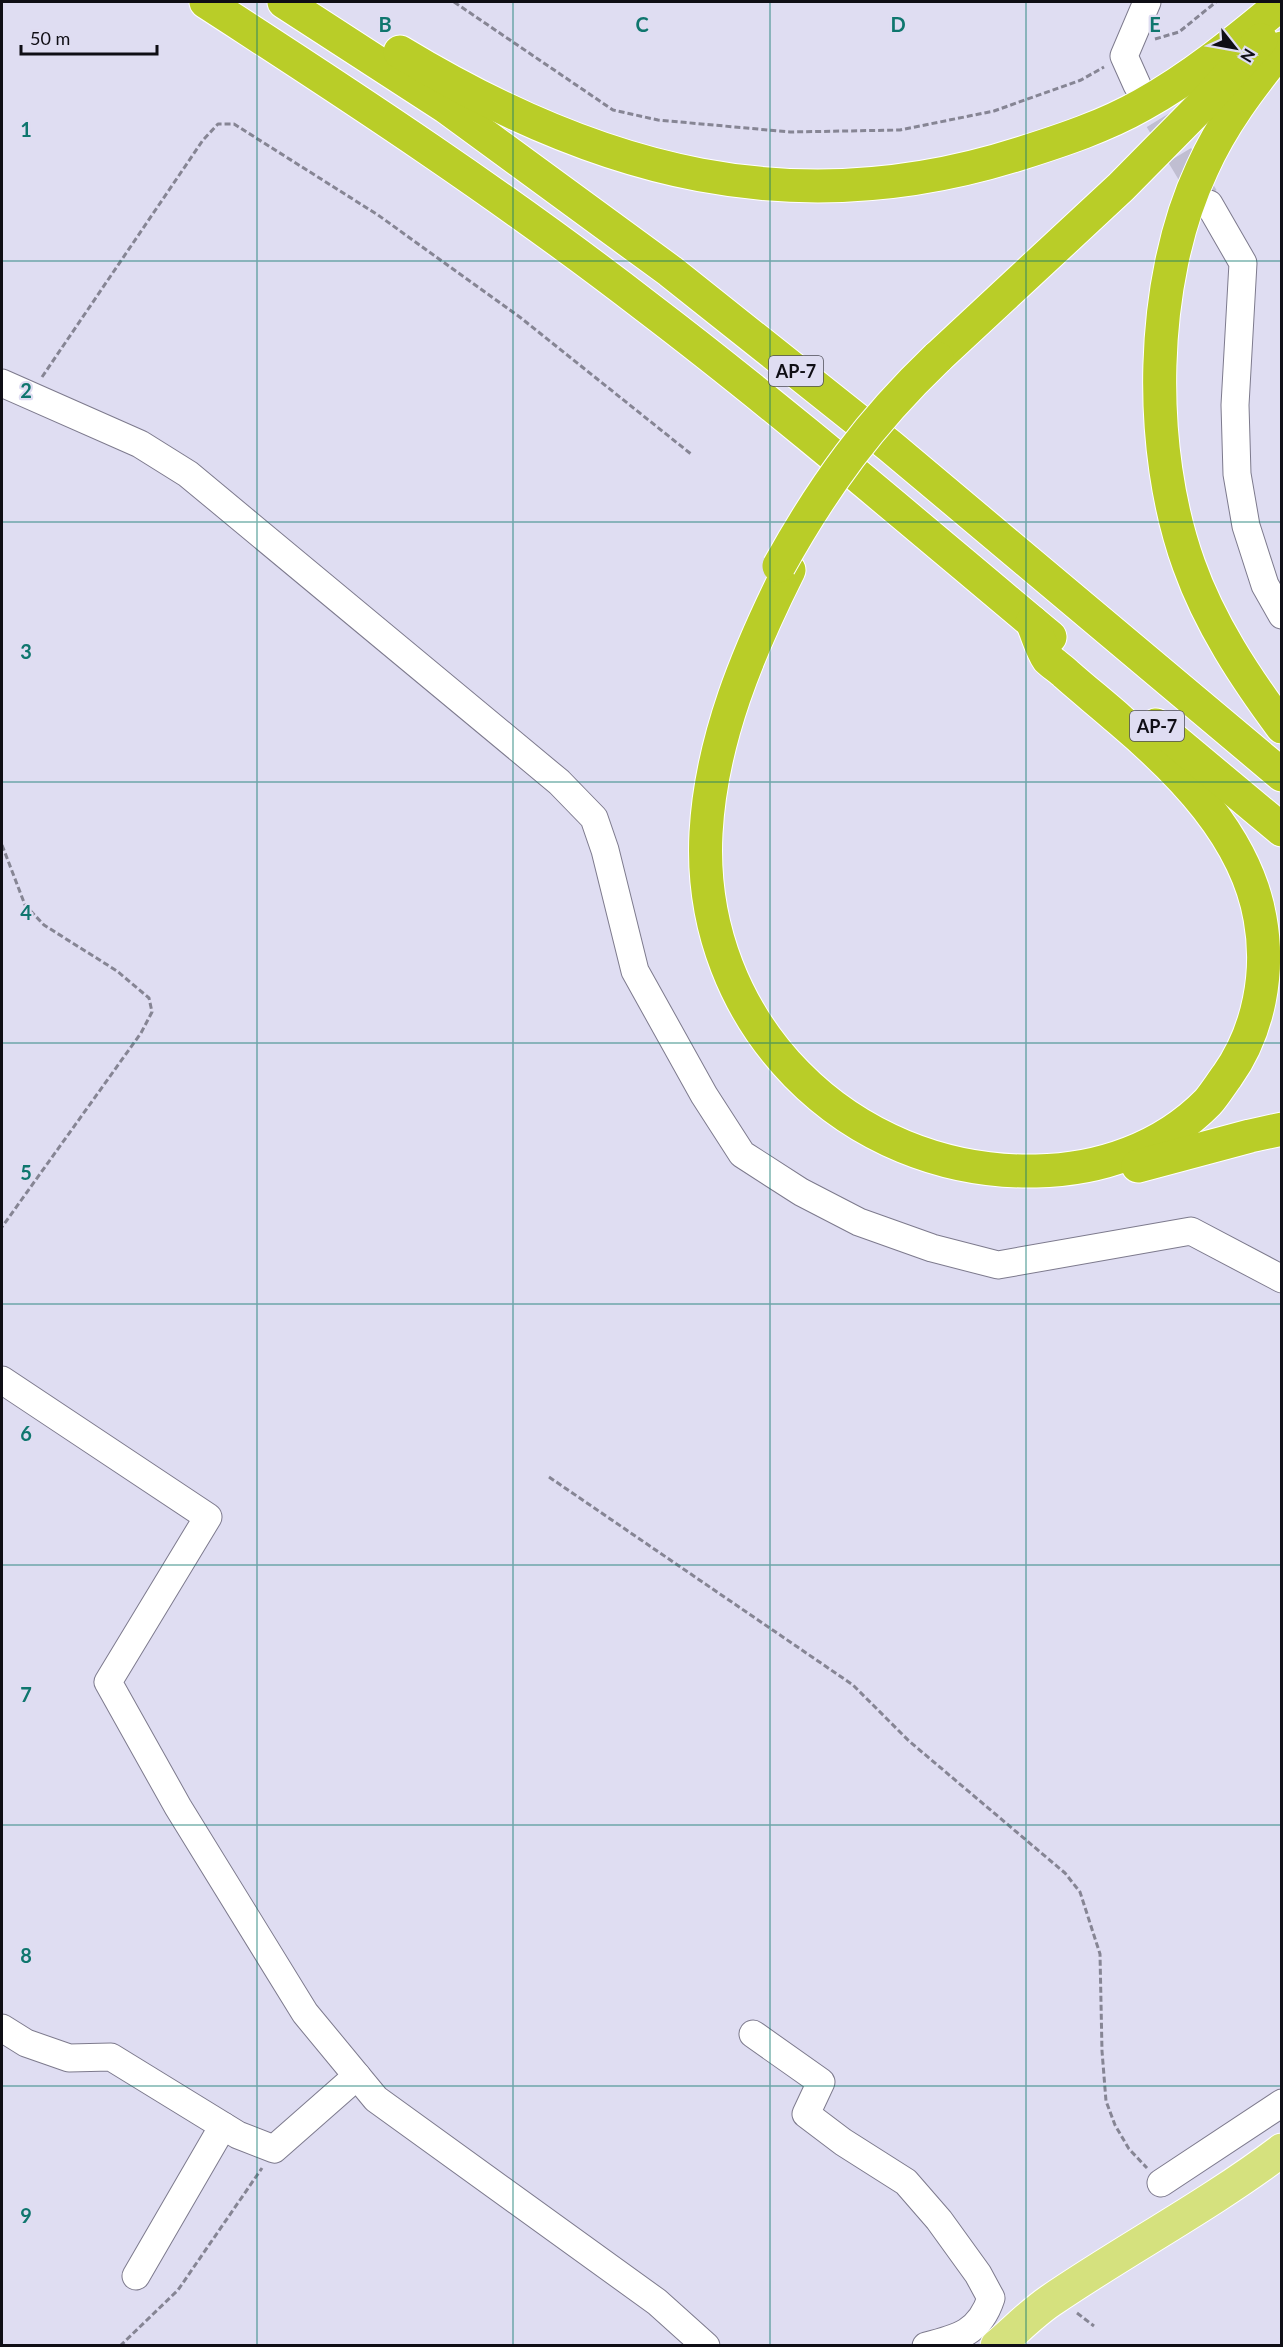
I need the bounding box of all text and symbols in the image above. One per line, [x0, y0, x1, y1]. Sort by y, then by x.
text: B [378, 12, 392, 36]
text: C [635, 12, 649, 36]
text: D [890, 12, 906, 36]
text: E [1149, 12, 1161, 36]
scale bar [21, 18, 158, 56]
north arrow [1205, 18, 1265, 78]
text: 50 m [30, 27, 70, 49]
text: N [1237, 46, 1260, 66]
text: 1 [20, 117, 32, 141]
road number: AP-7 [769, 356, 823, 386]
text: 2 [20, 378, 32, 402]
text: 3 [20, 639, 32, 663]
road number: AP-7 [1130, 711, 1184, 741]
text: 4 [20, 900, 32, 924]
text: 5 [20, 1160, 32, 1184]
text: 6 [20, 1421, 32, 1445]
text: 7 [20, 1682, 32, 1706]
text: 8 [20, 1943, 32, 1967]
text: 9 [20, 2203, 32, 2227]

